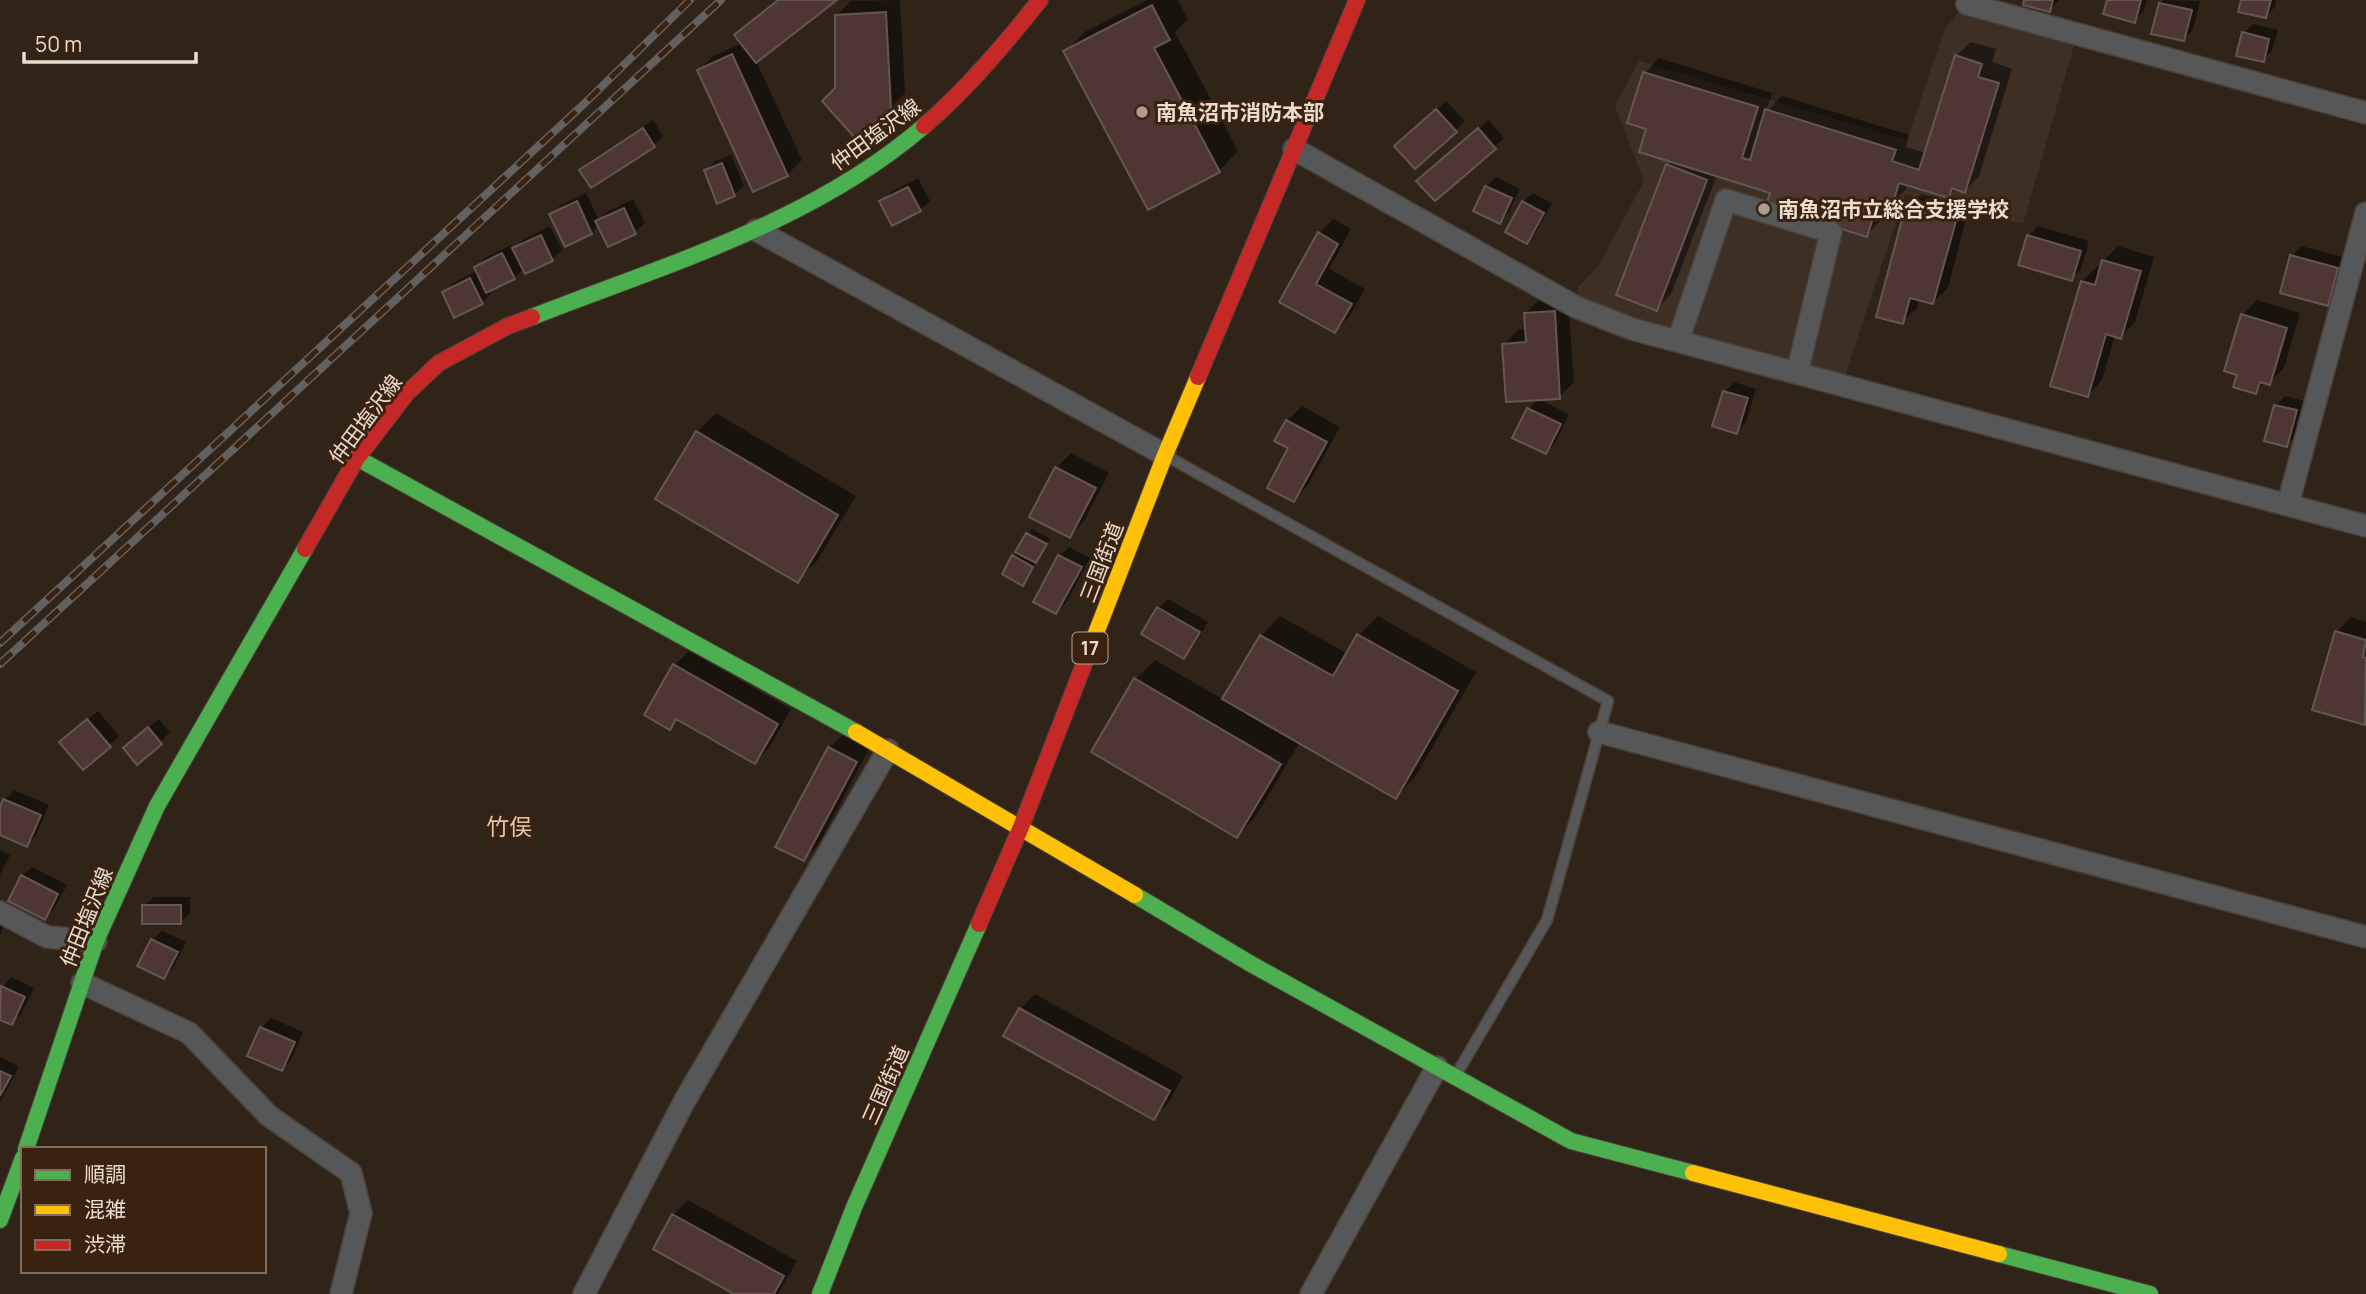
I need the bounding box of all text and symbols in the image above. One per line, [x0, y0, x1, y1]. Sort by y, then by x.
scale bar [24, 21, 196, 65]
text: 50 m [35, 30, 82, 58]
street label: 仲田塩沢線 [824, 92, 926, 176]
place label: 南魚沼市消防本部 [1156, 98, 1324, 126]
marker: 南魚沼市消防本部 [1134, 104, 1150, 120]
place label: 南魚沼市立総合支援学校 [1778, 195, 2009, 223]
marker: 南魚沼市立総合支援学校 [1756, 201, 1772, 217]
street label: 仲田塩沢線 [322, 369, 408, 469]
street label: 三国街道 [1073, 518, 1129, 606]
road number: 17 [1072, 632, 1108, 664]
district label: 竹俣 [486, 810, 532, 842]
street label: 仲田塩沢線 [53, 863, 119, 971]
street label: 三国街道 [855, 1041, 915, 1129]
legend [21, 1147, 266, 1273]
text: 順調 [84, 1160, 126, 1188]
text: 混雑 [84, 1195, 126, 1223]
text: 渋滞 [84, 1230, 126, 1258]

